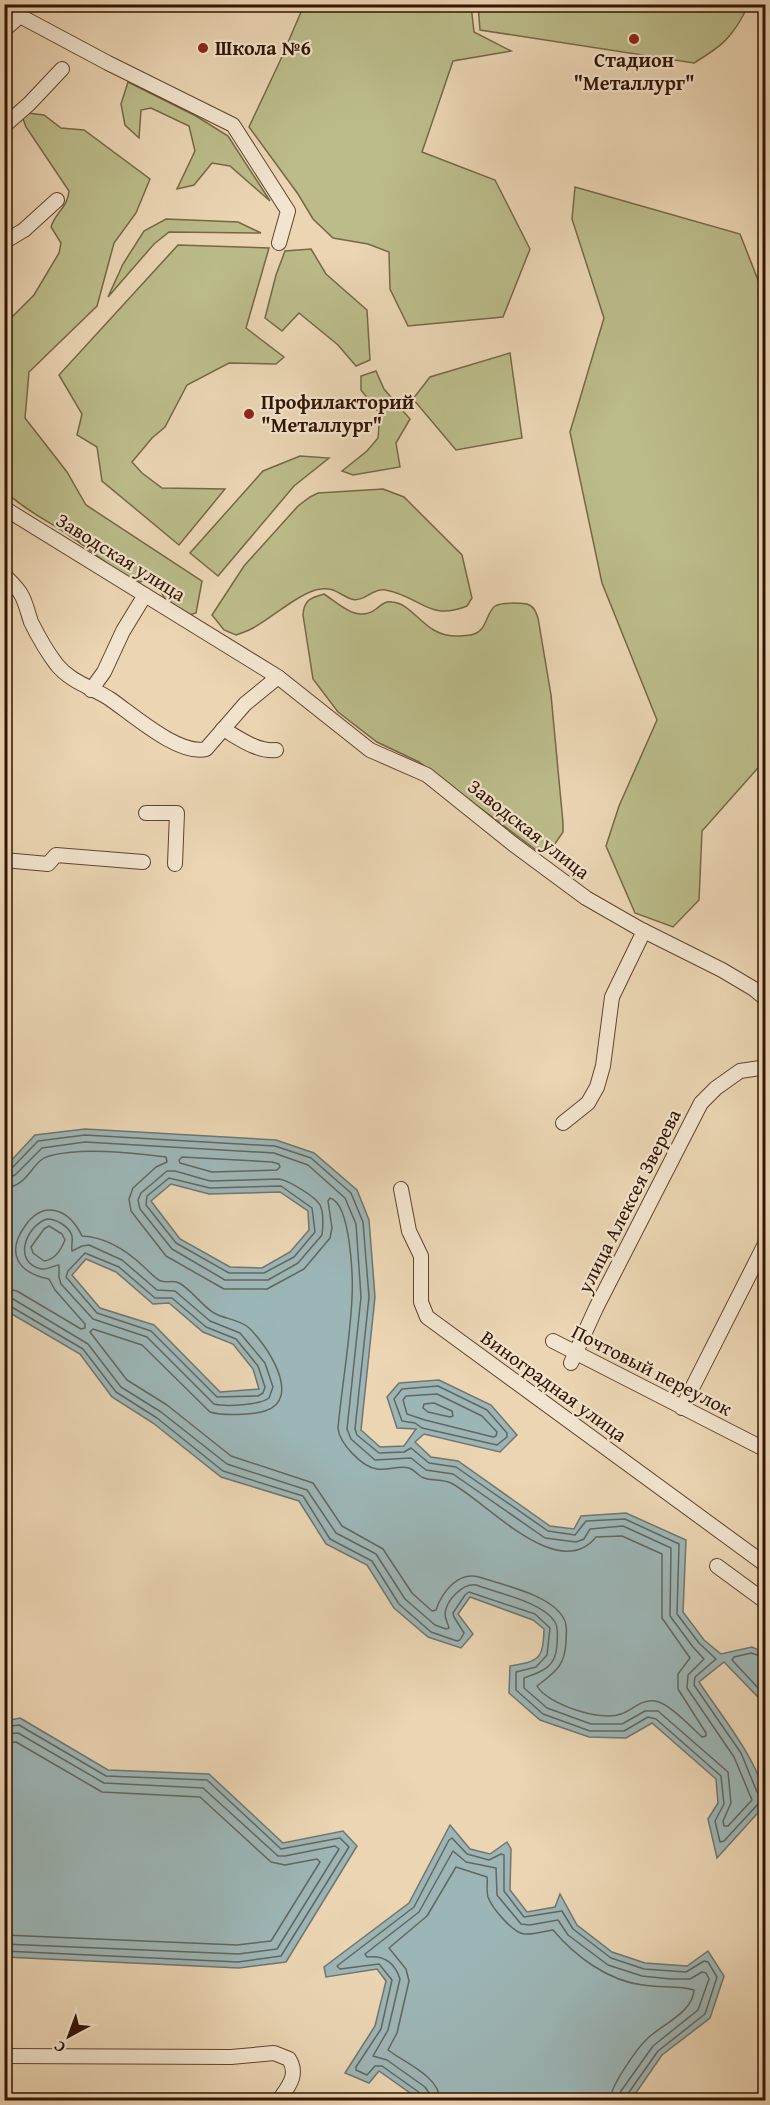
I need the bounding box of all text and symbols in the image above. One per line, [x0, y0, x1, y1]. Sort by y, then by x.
marker: Стадион "Металлург" [627, 32, 641, 46]
place label: Школа №6 [215, 33, 311, 62]
marker: Школа №6 [196, 41, 210, 55]
place label: Стадион "Металлург" [573, 45, 695, 97]
place label: Профилакторий "Металлург" [261, 387, 415, 439]
marker: Профилакторий "Металлург" [242, 407, 256, 421]
street label: Заводская улица [51, 505, 192, 608]
street label: Заводская улица [462, 772, 597, 886]
street label: улица Алексея Зверева [569, 1103, 688, 1299]
street label: Почтовый переулок [567, 1317, 738, 1423]
street label: Виноградная улица [475, 1323, 634, 1449]
north arrow [39, 2006, 99, 2066]
text: С [48, 2035, 70, 2059]

